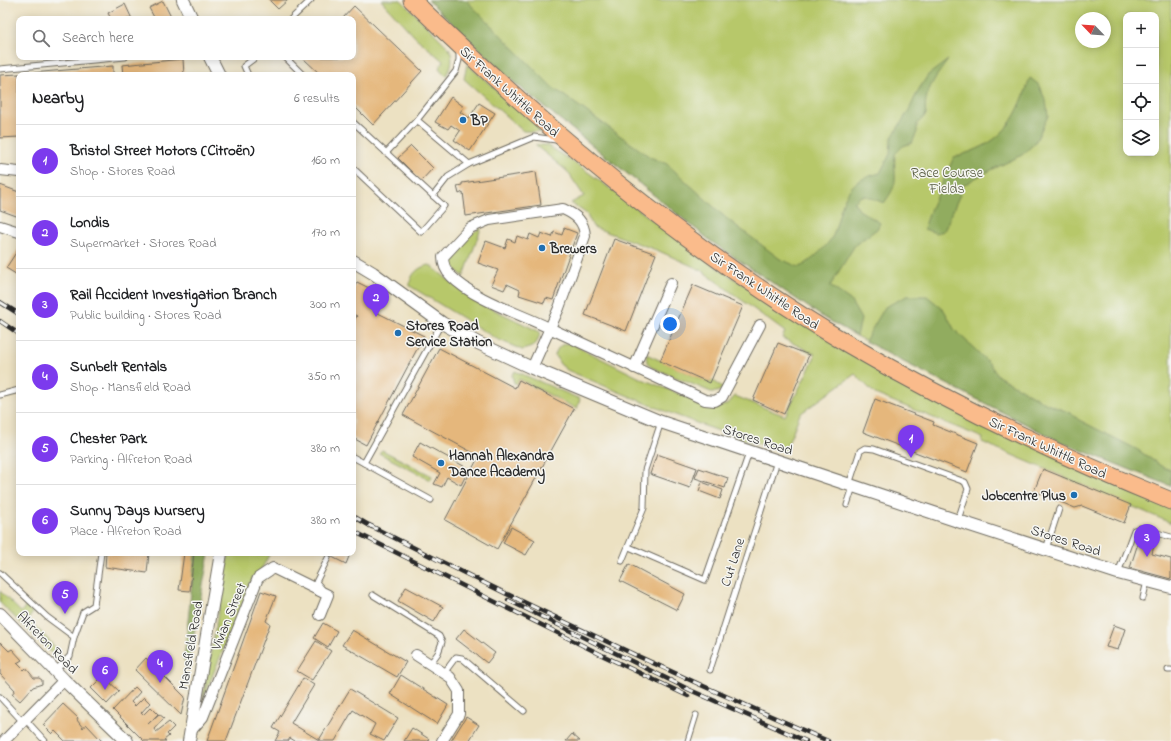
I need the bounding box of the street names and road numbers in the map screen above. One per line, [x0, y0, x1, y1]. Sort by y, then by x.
street label: Sir Frank Whittle Road [455, 42, 564, 143]
street label: Sir Frank Whittle Road [705, 247, 823, 336]
street label: Sir Frank Whittle Road [985, 412, 1110, 485]
street label: Stores Road [720, 419, 795, 462]
street label: Stores Road [1028, 520, 1103, 563]
street label: Cut Lane [716, 535, 751, 589]
street label: Vivian Street [206, 579, 253, 654]
street label: Mansfield Road [173, 599, 210, 691]
street label: Alfreton Road [11, 607, 83, 679]

